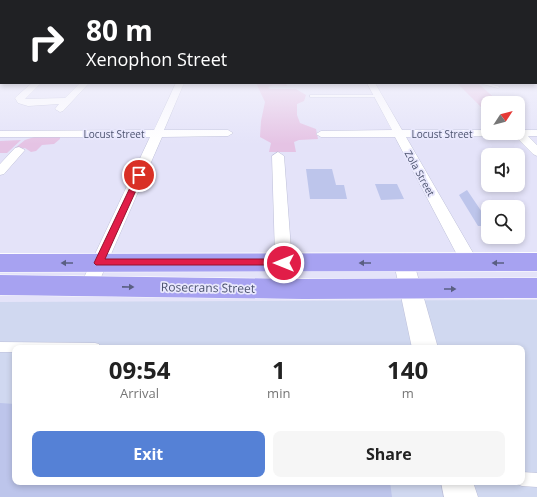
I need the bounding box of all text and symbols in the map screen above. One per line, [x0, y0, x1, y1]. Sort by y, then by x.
text: 80 m [86, 11, 153, 49]
icon: right [20, 16, 72, 68]
text: Xenophon Street [86, 47, 227, 71]
north arrow [481, 96, 525, 140]
map controls [481, 96, 525, 244]
street label: Locust Street [83, 127, 145, 141]
street label: Locust Street [411, 127, 473, 141]
street label: Zola Street [402, 148, 439, 199]
button: sound [481, 148, 525, 192]
pin [122, 158, 156, 192]
icon: arrive [128, 164, 150, 186]
button: search [481, 200, 525, 244]
position arrow [263, 242, 305, 284]
one-way arrow [60, 260, 73, 266]
one-way arrow [358, 260, 371, 266]
one-way arrow [491, 260, 504, 266]
street label: Rosecrans Street [161, 278, 255, 297]
one-way arrow [122, 284, 135, 290]
one-way arrow [444, 286, 457, 292]
text: 09:54 [109, 353, 170, 386]
text: 1 [272, 353, 286, 386]
text: 140 [387, 353, 428, 386]
text: Arrival [120, 384, 159, 402]
text: min [267, 384, 290, 402]
text: m [402, 384, 414, 402]
button: Exit [32, 431, 265, 477]
button: Share [273, 431, 505, 477]

